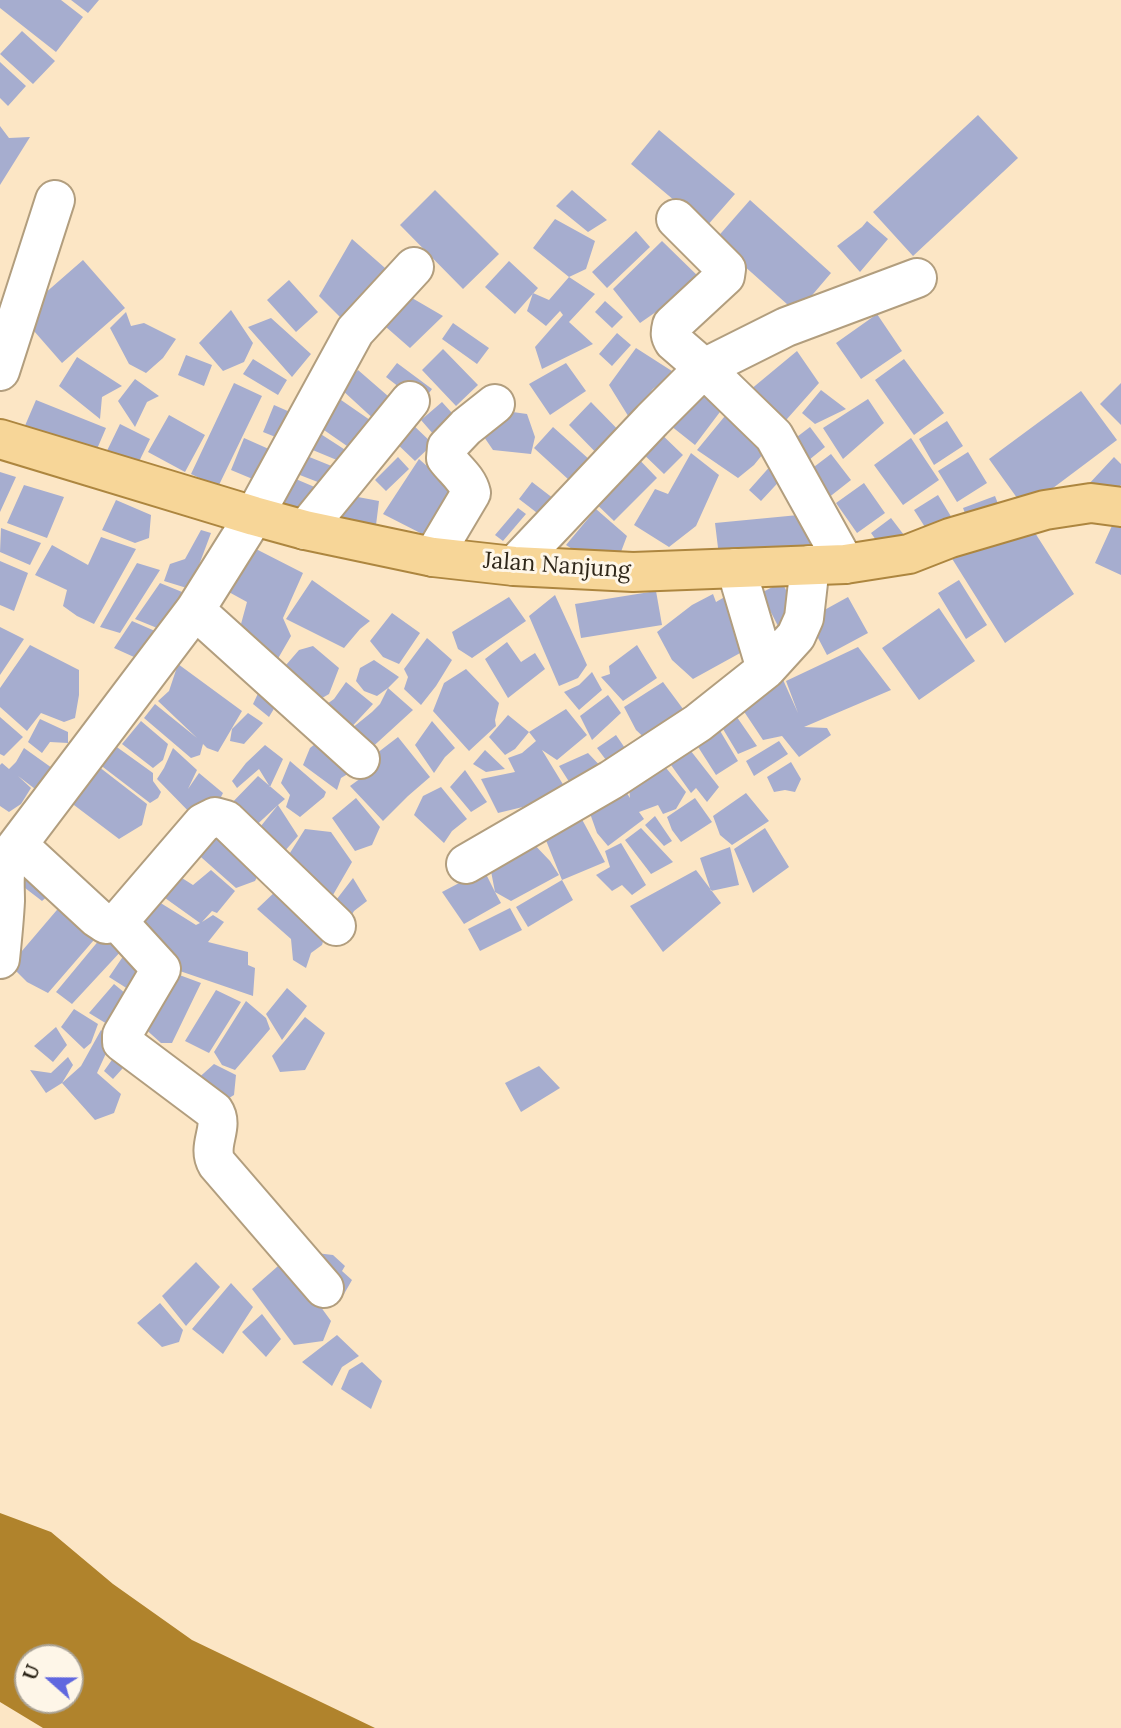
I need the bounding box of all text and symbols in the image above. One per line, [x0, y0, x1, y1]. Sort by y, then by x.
street label: Jalan Nanjung [482, 547, 632, 585]
north arrow [14, 1644, 84, 1714]
text: U [17, 1661, 45, 1683]

